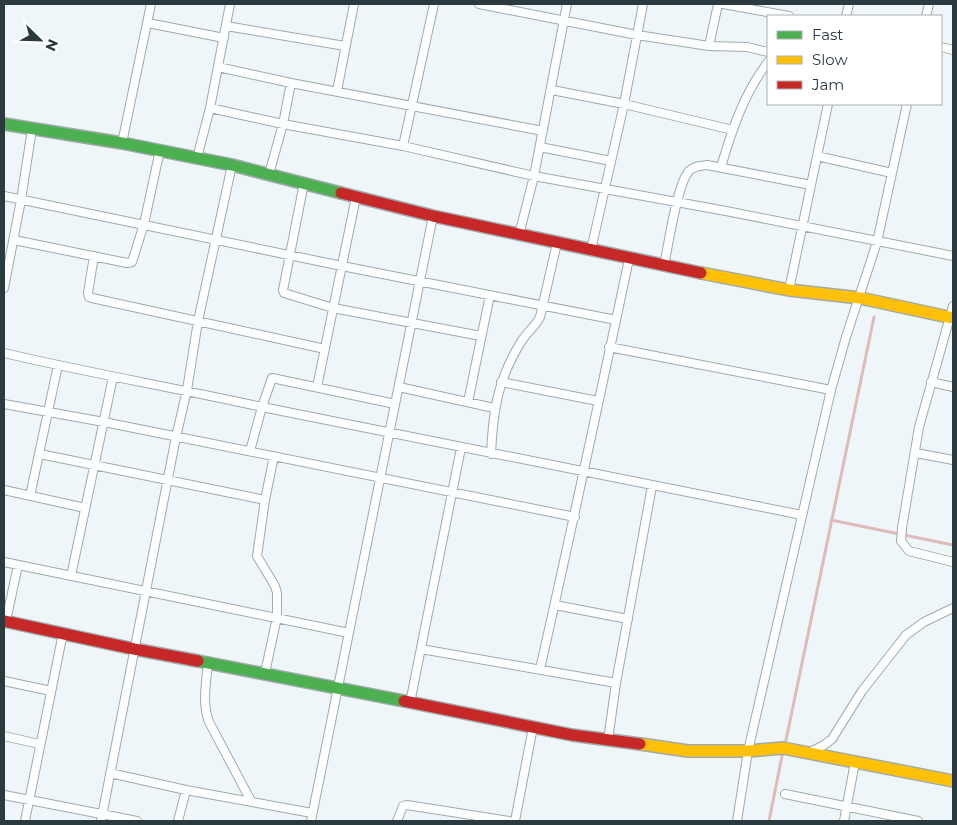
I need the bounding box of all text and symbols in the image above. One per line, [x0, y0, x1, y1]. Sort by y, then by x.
north arrow [15, 15, 65, 65]
legend [767, 15, 942, 105]
text: Fast [812, 25, 843, 44]
text: N [41, 36, 62, 54]
text: Slow [812, 50, 848, 69]
text: Jam [811, 75, 844, 94]

